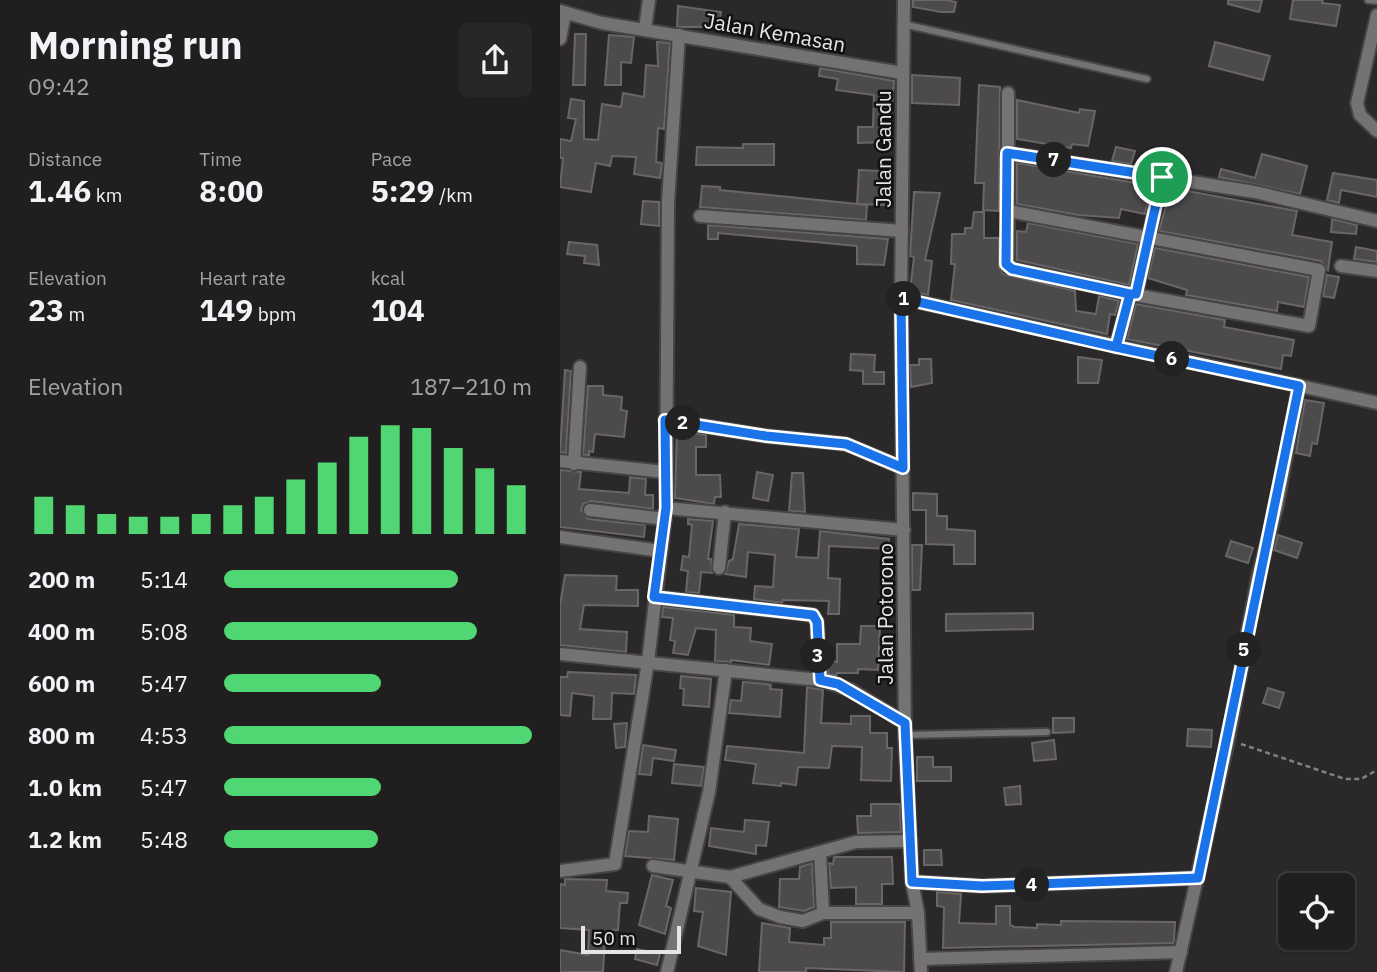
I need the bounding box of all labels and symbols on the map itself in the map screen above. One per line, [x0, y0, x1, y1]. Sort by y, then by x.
street label: Jalan Kemasan [702, 6, 848, 58]
street label: Jalan Gandu [869, 90, 897, 208]
pin: 7 [1036, 142, 1072, 178]
pin [1132, 147, 1192, 207]
pin: 1 [886, 282, 922, 316]
pin: 6 [1154, 342, 1190, 376]
pin: 2 [666, 406, 700, 440]
street label: Jalan Potorono [871, 543, 899, 685]
pin: 5 [1226, 632, 1262, 668]
pin: 3 [800, 638, 836, 674]
pin: 4 [1014, 868, 1050, 903]
scale bar [581, 923, 681, 955]

